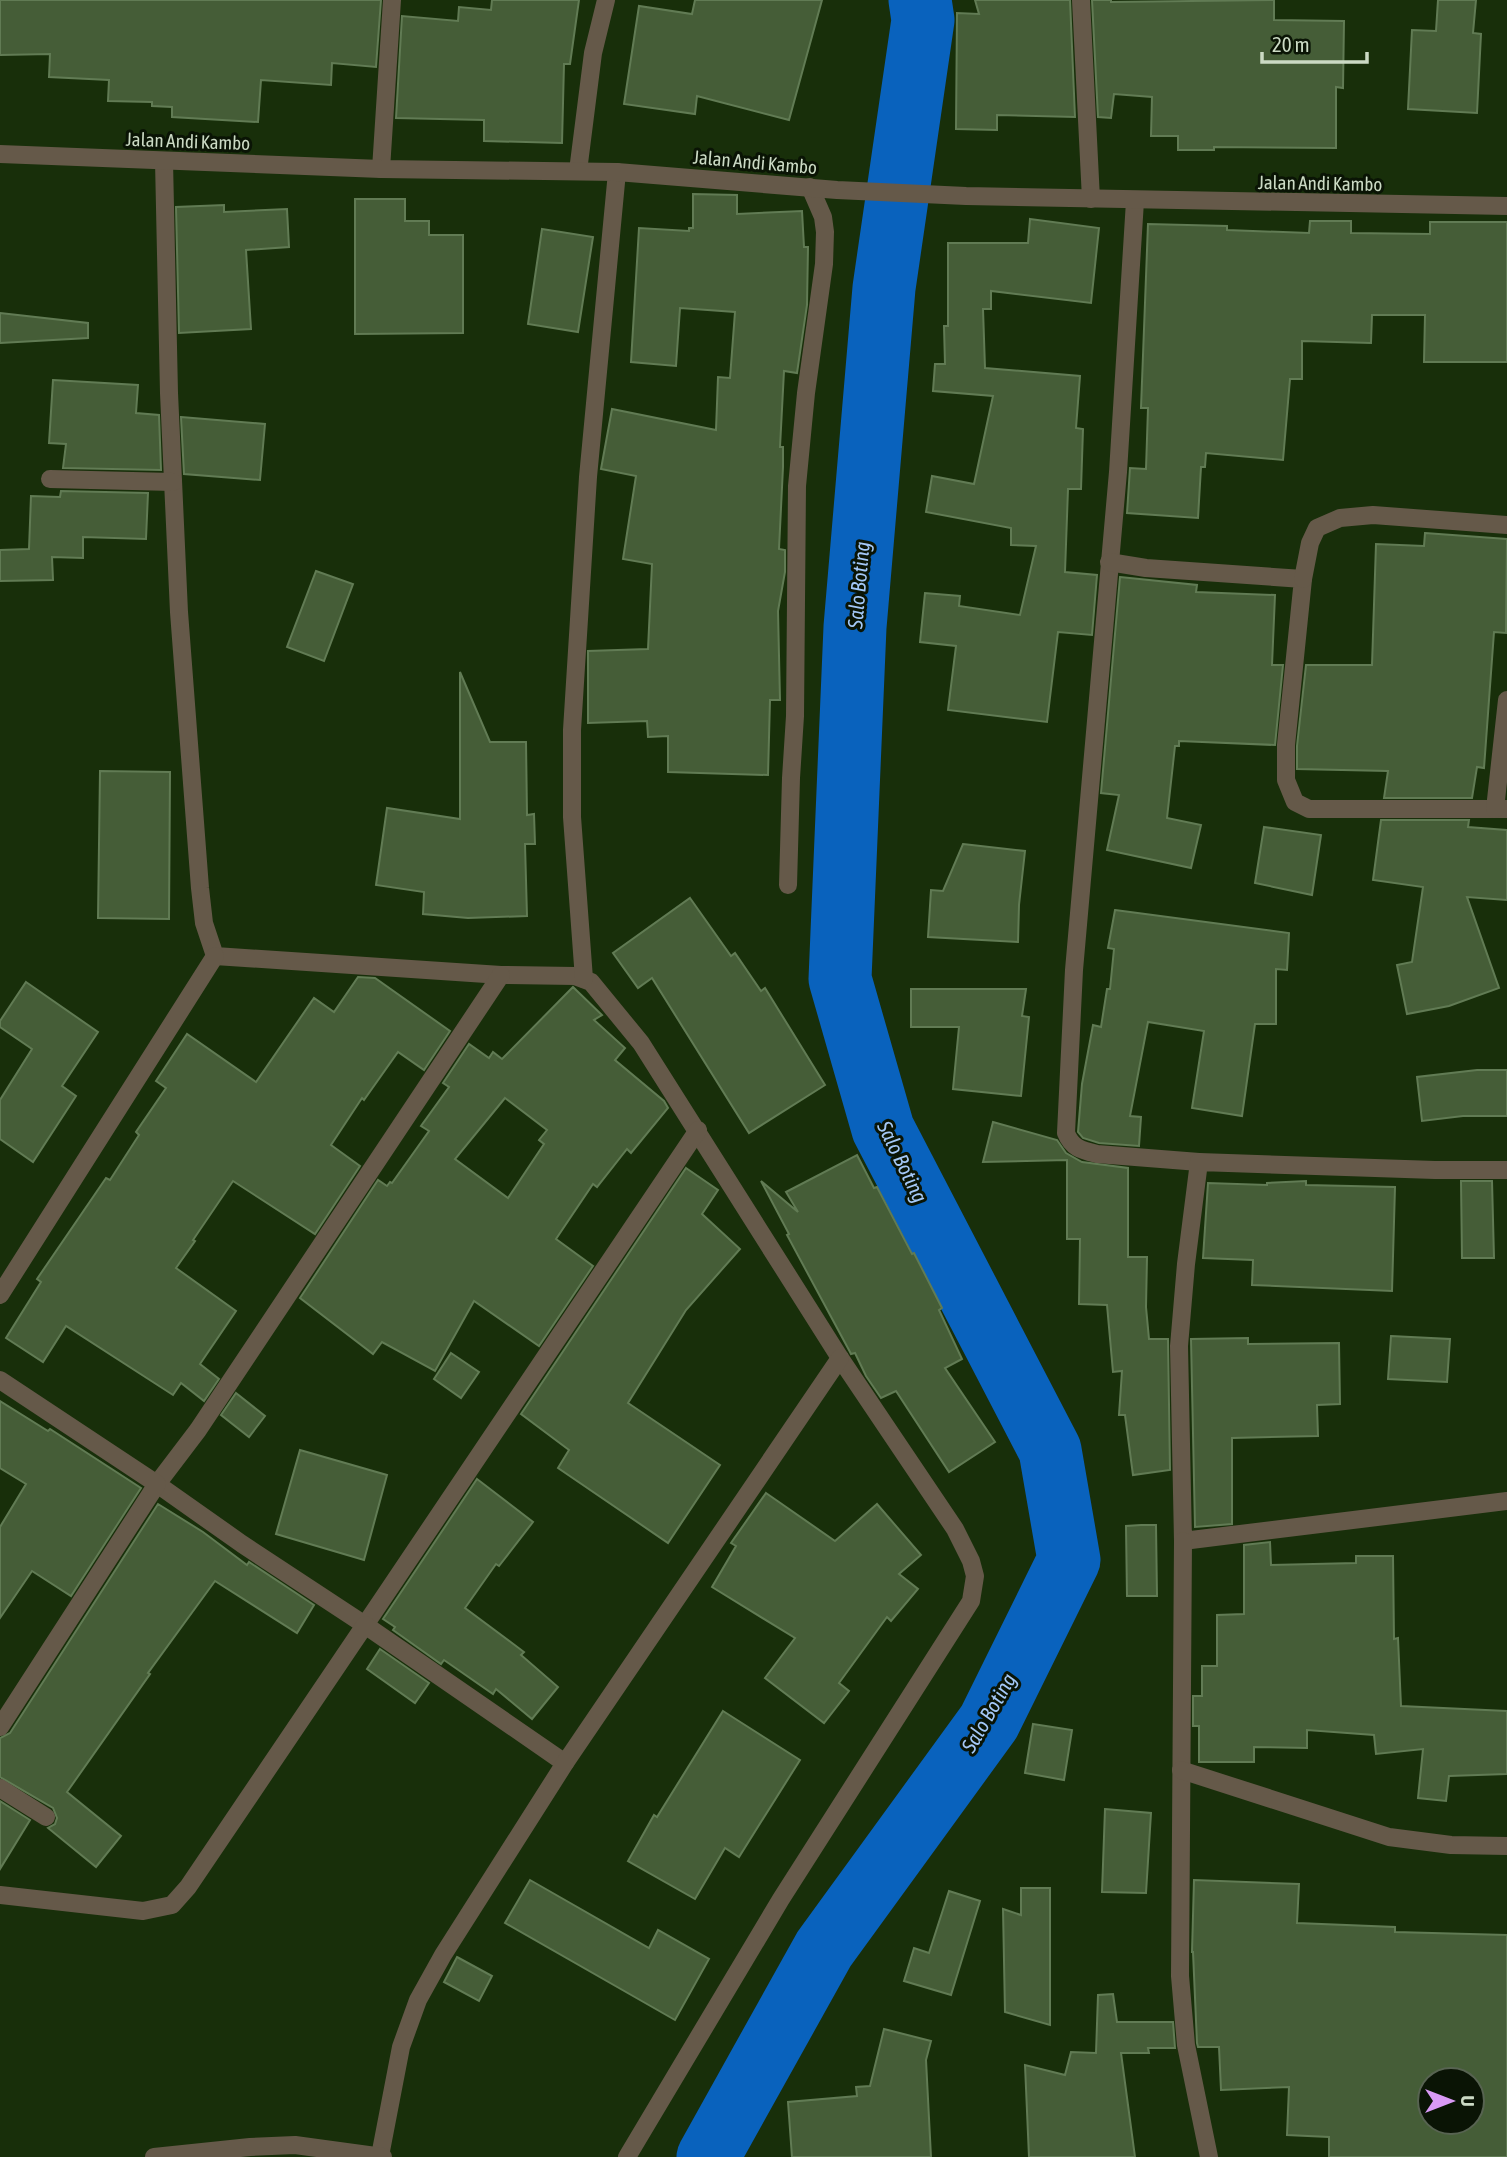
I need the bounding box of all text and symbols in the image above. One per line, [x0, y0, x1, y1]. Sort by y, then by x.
scale bar [1262, 21, 1367, 65]
text: 20 m [1272, 32, 1310, 56]
street label: Jalan Andi Kambo [125, 128, 251, 154]
street label: Jalan Andi Kambo [692, 146, 818, 178]
street label: Jalan Andi Kambo [1258, 171, 1382, 195]
water label: Salo Boting [842, 540, 874, 630]
water label: Salo Boting [873, 1116, 933, 1206]
water label: Salo Boting [955, 1669, 1020, 1757]
north arrow [1416, 2066, 1486, 2136]
text: U [1457, 2095, 1479, 2107]

